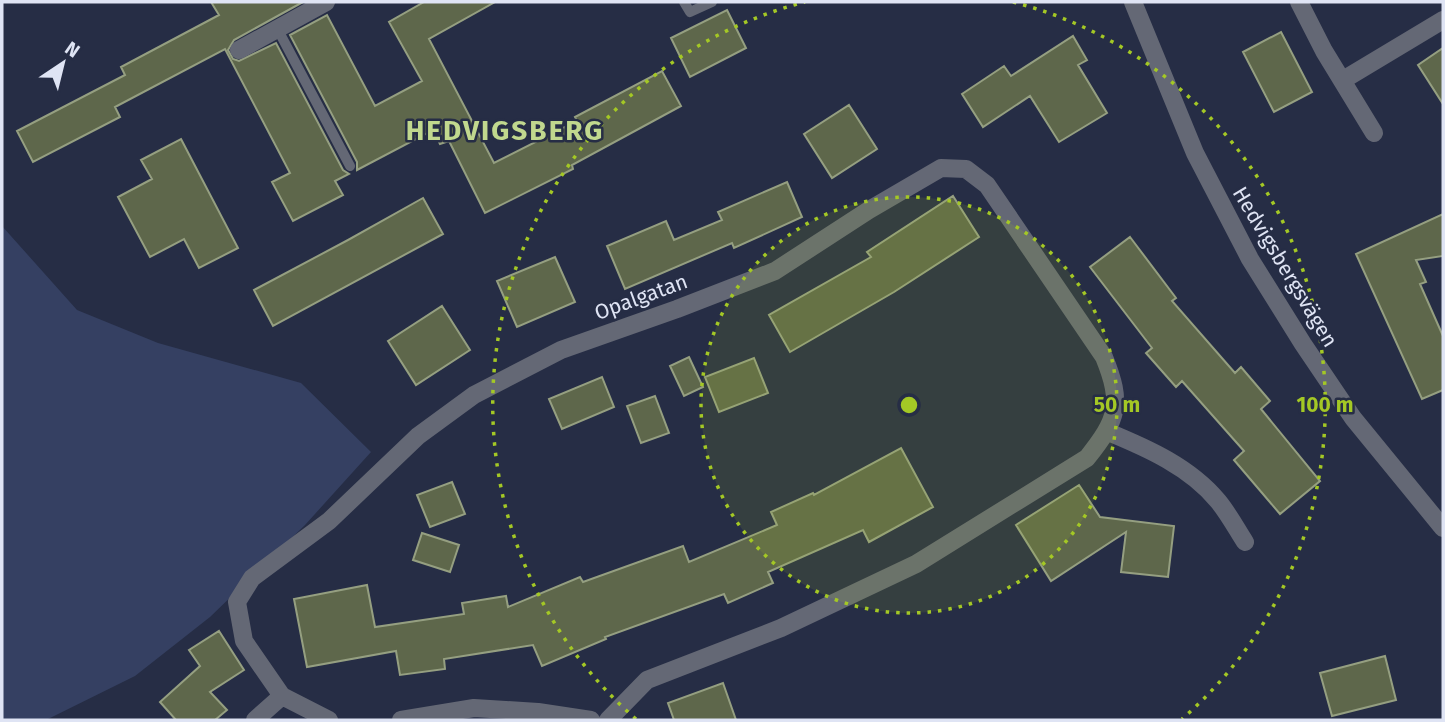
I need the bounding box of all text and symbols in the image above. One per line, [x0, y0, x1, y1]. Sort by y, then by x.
north arrow [28, 28, 98, 98]
text: N [61, 36, 84, 63]
district label: HEDVIGSBERG [406, 114, 604, 147]
street label: Hedvigsbergsvägen [1227, 182, 1343, 352]
street label: Opalgatan [591, 268, 691, 326]
text: 50 m [1094, 392, 1140, 418]
text: 100 m [1296, 392, 1354, 418]
centre of rings [897, 393, 921, 417]

